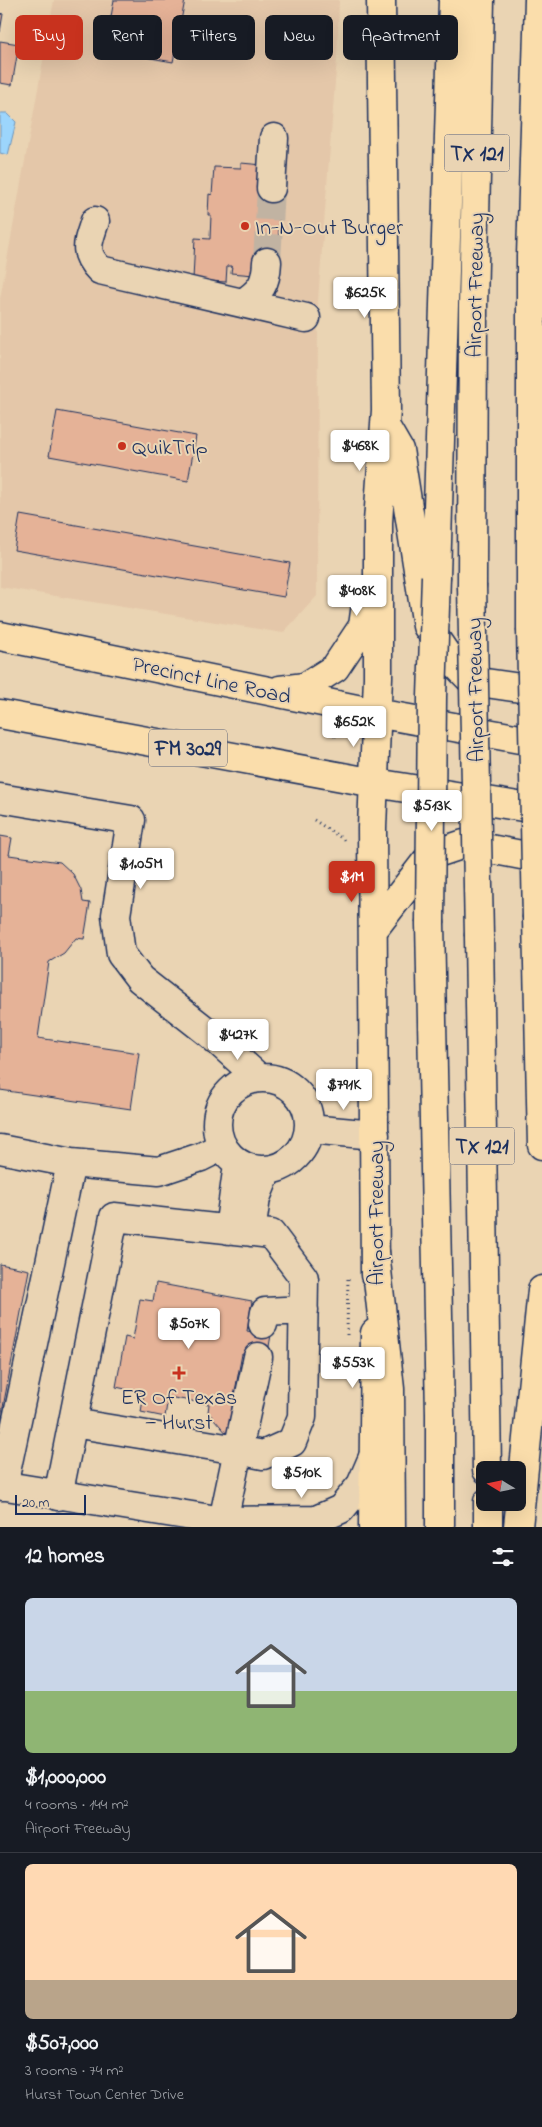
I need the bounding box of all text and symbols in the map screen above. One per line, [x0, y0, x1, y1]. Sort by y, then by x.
chip: Buy [15, 15, 83, 60]
chip: Rent [93, 15, 162, 60]
chip: Filters [172, 15, 255, 60]
chip: New [265, 15, 333, 60]
chip: Apartment [343, 15, 458, 60]
road number: TX 121 [444, 134, 510, 172]
street label: Airport Freeway [460, 212, 495, 358]
place label: In-N-Out Burger [255, 213, 403, 246]
marker: In-N-Out Burger [239, 220, 251, 232]
pin: $625K [330, 276, 400, 319]
text: $625K [344, 281, 386, 305]
pin: $468K [325, 430, 395, 472]
place label: QuikTrip [132, 433, 208, 465]
text: $468K [341, 434, 379, 458]
marker: QuikTrip [116, 440, 128, 452]
pin: $408K [322, 574, 392, 617]
text: $408K [339, 579, 375, 603]
street label: Airport Freeway [460, 617, 495, 763]
street label: Precinct Line Road [129, 649, 294, 714]
pin: $652K [319, 706, 389, 748]
text: $652K [333, 710, 375, 734]
road number: FM 3029 [149, 730, 227, 766]
pin: $513K [397, 790, 467, 832]
text: $513K [413, 794, 451, 818]
pin: $1.05M [100, 848, 182, 890]
text: $1.05M [119, 852, 163, 876]
pin: $1M [328, 860, 376, 903]
text: $1M [340, 865, 364, 889]
pin: $427K [203, 1018, 273, 1061]
text: $427K [219, 1023, 257, 1047]
pin: $791K [309, 1068, 379, 1111]
text: $791K [327, 1073, 361, 1097]
road number: TX 121 [450, 1128, 514, 1164]
street label: Airport Freeway [362, 1140, 395, 1286]
pin: $507K [154, 1308, 224, 1350]
text: $507K [169, 1312, 209, 1336]
pin: $553K [318, 1346, 388, 1389]
text: $553K [332, 1351, 374, 1375]
marker: ER Of Texas — Hurst [172, 1366, 186, 1380]
place label: ER Of Texas — Hurst [121, 1383, 237, 1440]
pin: $510K [267, 1456, 337, 1499]
text: $510K [283, 1461, 321, 1485]
north arrow [476, 1461, 526, 1511]
map controls [476, 1461, 526, 1511]
scale bar [15, 1492, 86, 1515]
text: 20 m [22, 1493, 49, 1514]
text: 12 homes [25, 1542, 105, 1572]
icon: filters [489, 1543, 517, 1571]
icon: home [226, 1631, 316, 1721]
text: $1,000,000 [25, 1763, 106, 1793]
text: 4 rooms · 144 m² [25, 1793, 129, 1817]
text: Airport Freeway [25, 1817, 130, 1841]
icon: home [226, 1896, 316, 1986]
text: $507,000 [25, 2029, 98, 2059]
text: 3 rooms · 74 m² [25, 2059, 124, 2083]
text: Hurst Town Center Drive [25, 2083, 184, 2107]

